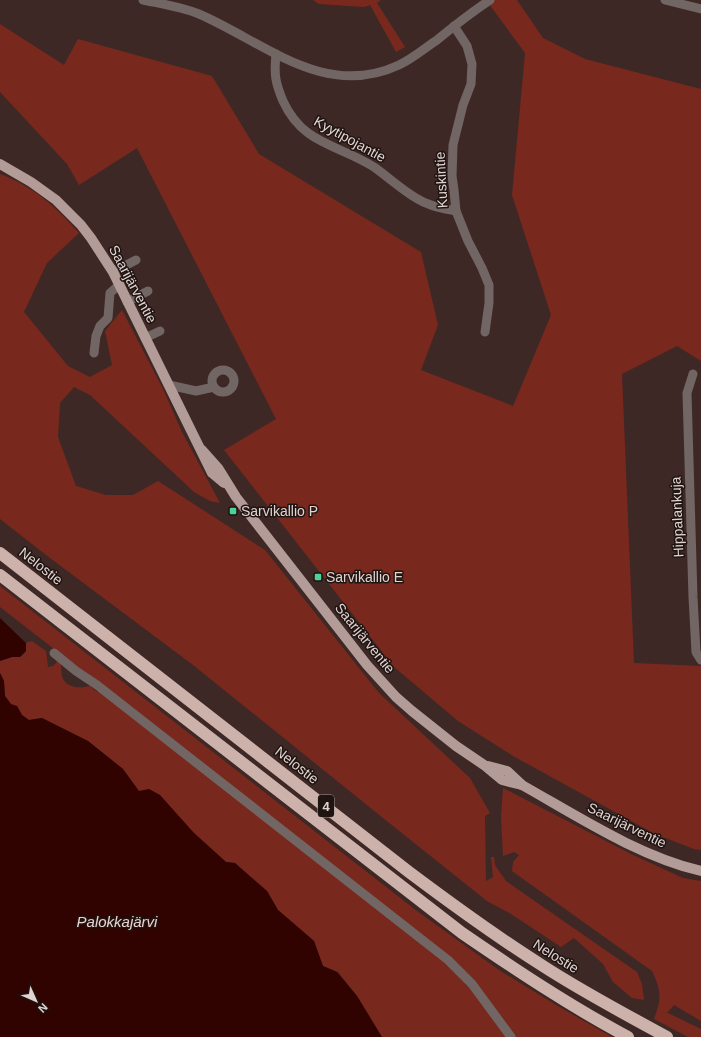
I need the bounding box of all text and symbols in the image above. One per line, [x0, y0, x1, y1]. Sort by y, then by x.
street label: Kyytipojantie [311, 113, 389, 165]
street label: Kuskintie [432, 151, 450, 209]
street label: Saarijärventie [106, 242, 160, 326]
street label: Hippalankuja [668, 476, 686, 558]
place label: Sarvikallio P [241, 503, 318, 519]
marker: Sarvikallio P [228, 506, 238, 516]
street label: Nelostie [16, 544, 66, 588]
place label: Sarvikallio E [326, 569, 403, 585]
marker: Sarvikallio E [313, 572, 323, 582]
street label: Saarijärventie [332, 600, 398, 676]
street label: Nelostie [272, 743, 322, 787]
road number: 4 [318, 795, 334, 817]
street label: Saarijärventie [585, 799, 669, 851]
water label: Palokkajärvi [77, 913, 158, 930]
street label: Nelostie [530, 936, 582, 976]
north arrow [16, 981, 56, 1021]
text: N [36, 1001, 50, 1015]

